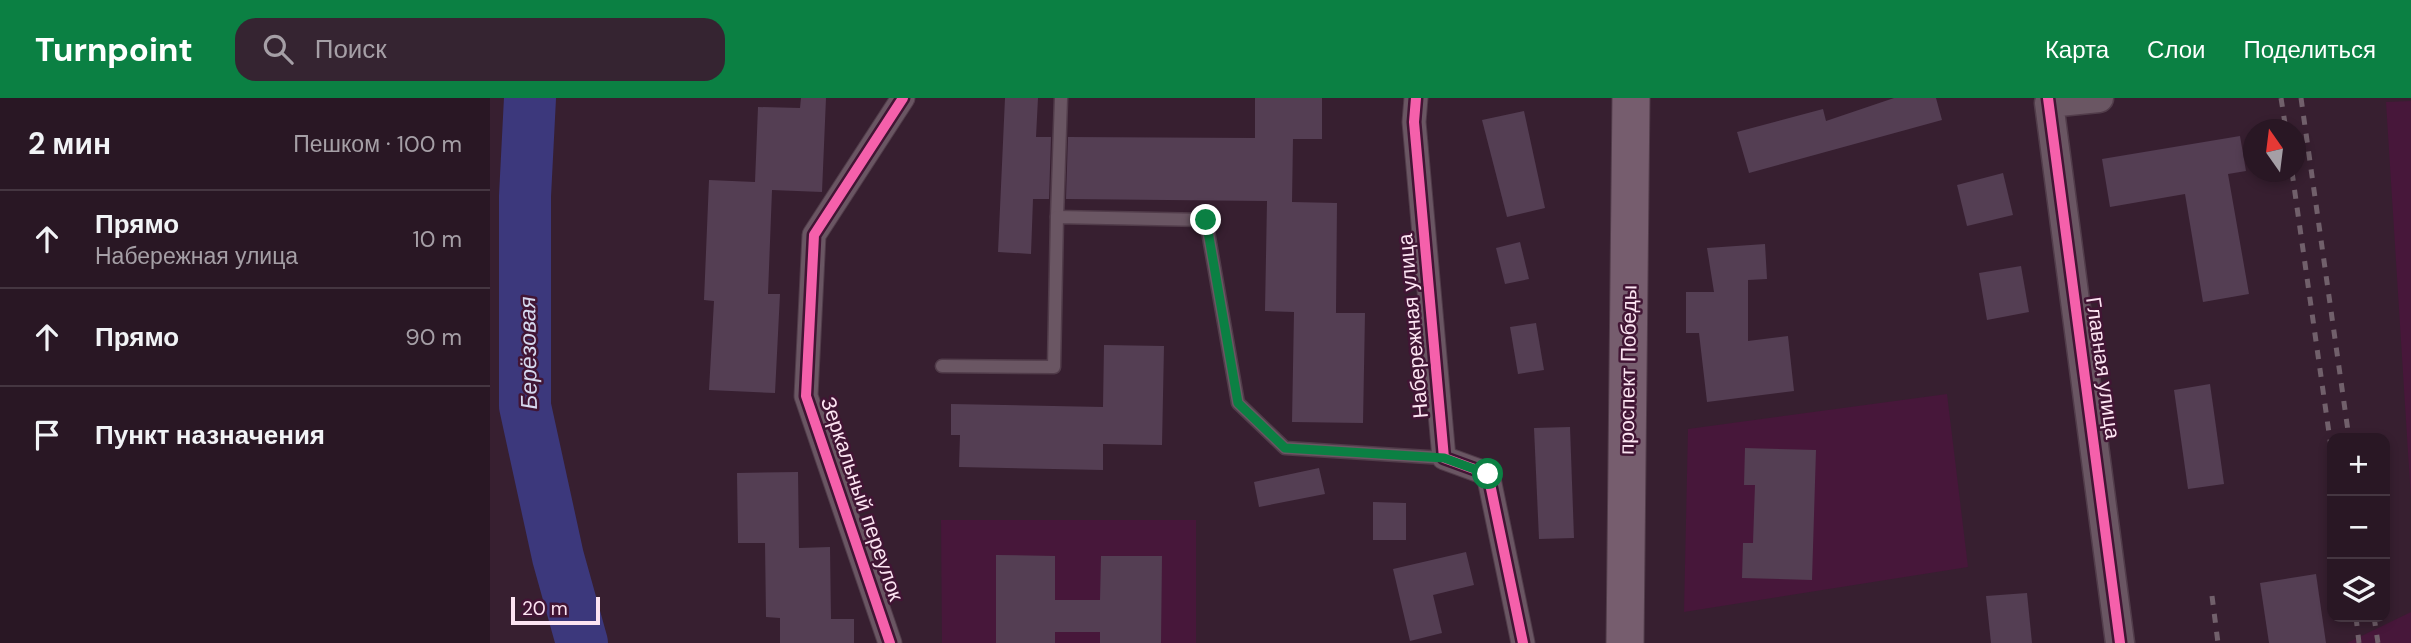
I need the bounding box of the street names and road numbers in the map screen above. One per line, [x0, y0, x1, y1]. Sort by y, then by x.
street label: Набережная улица [1391, 232, 1435, 420]
street label: проспект Победы [1613, 285, 1643, 455]
street label: Главная улица [2079, 295, 2127, 441]
street label: Зеркальный переулок [814, 393, 910, 606]

